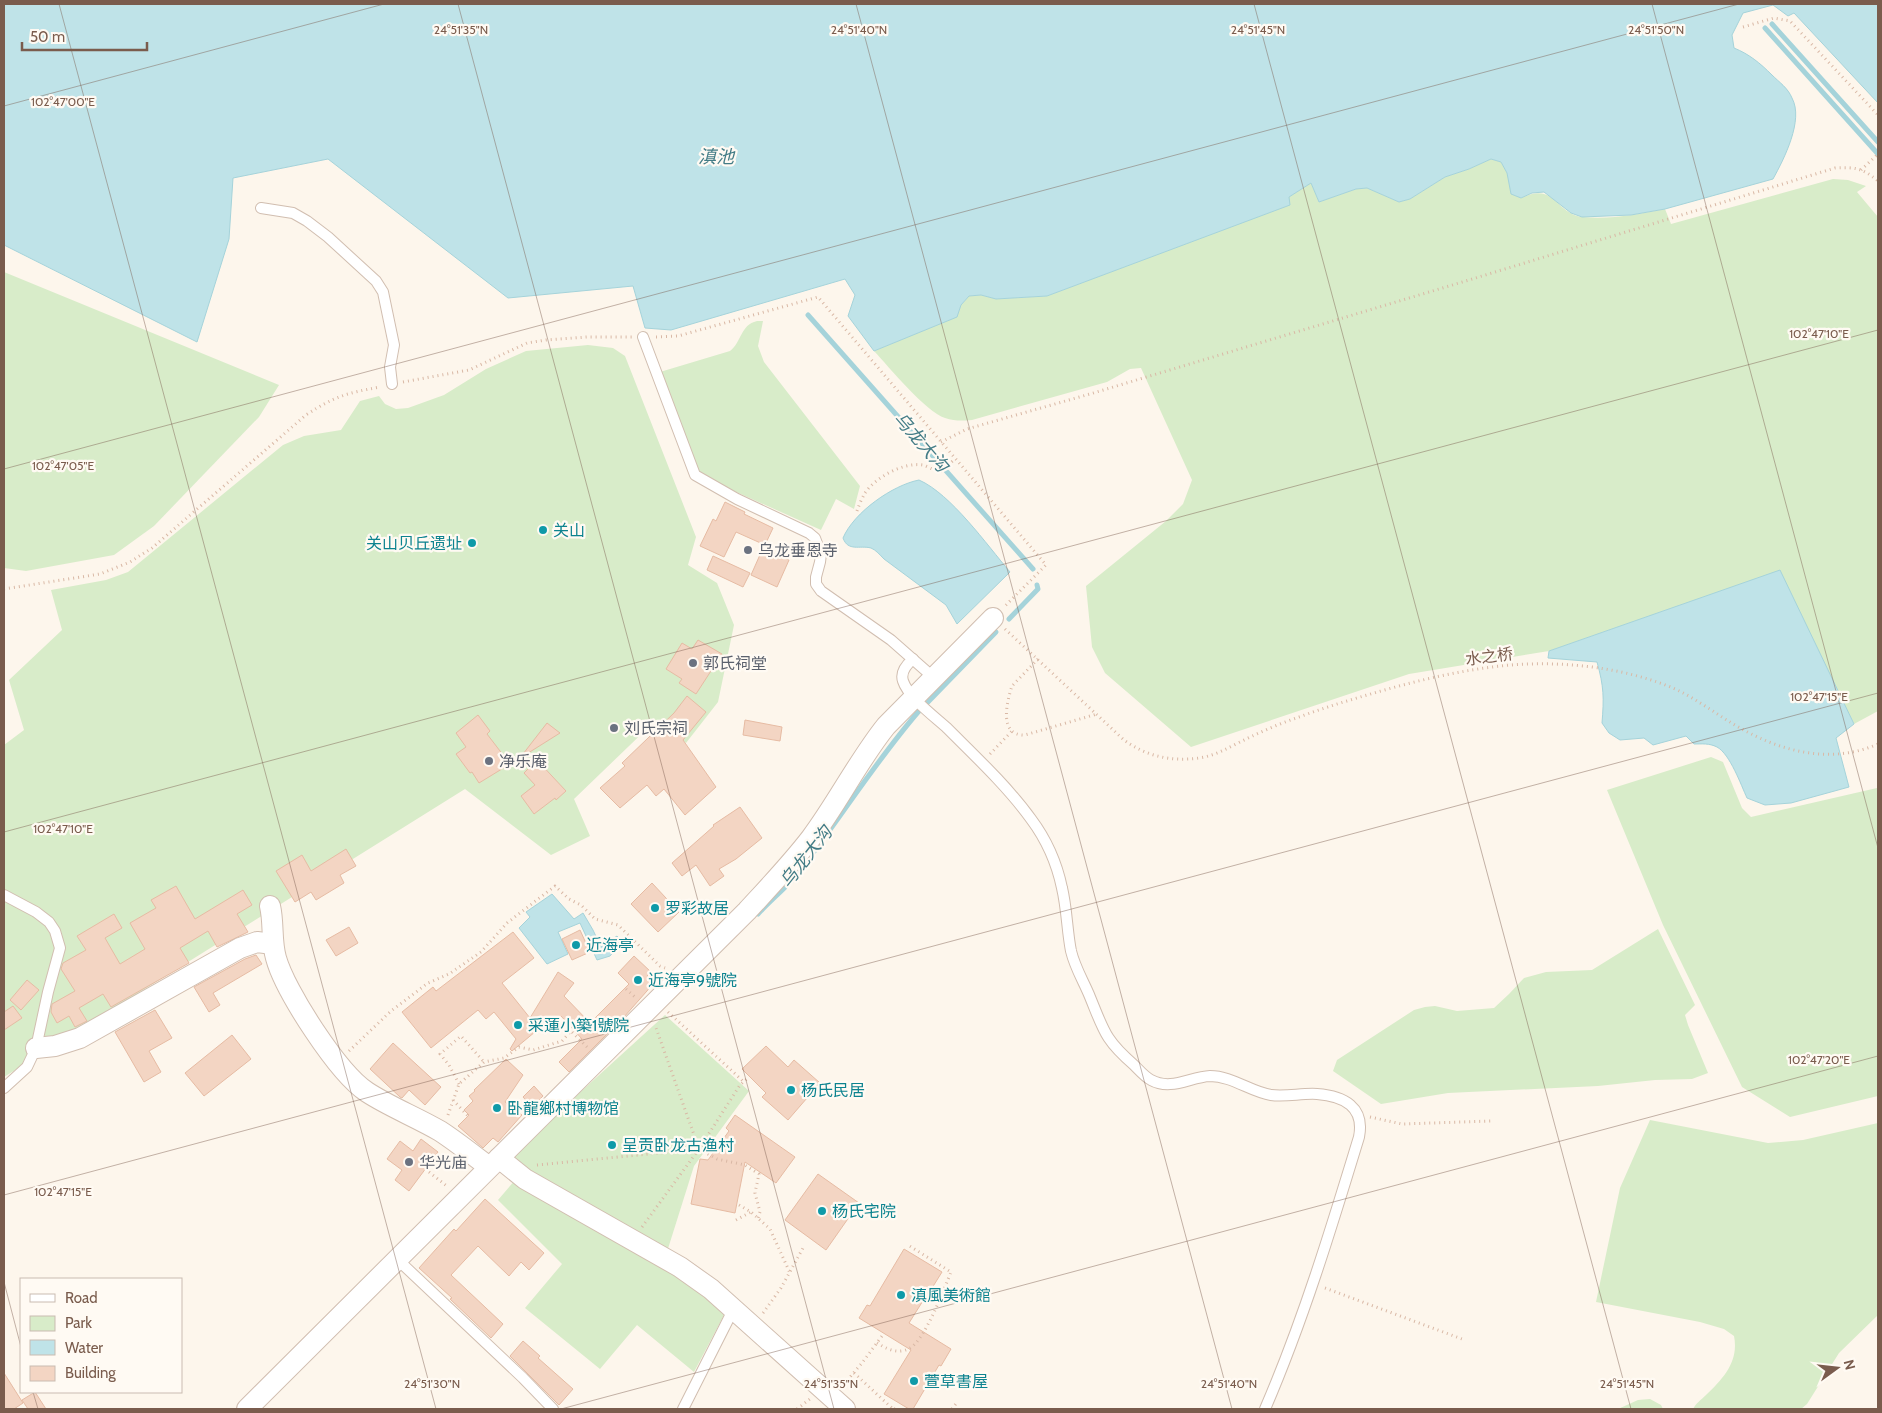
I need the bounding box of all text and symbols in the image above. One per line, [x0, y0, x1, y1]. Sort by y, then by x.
scale bar [22, 20, 148, 52]
text: 24°51'35"N [434, 22, 488, 37]
text: 24°51'40"N [831, 22, 887, 37]
text: 24°51'45"N [1231, 22, 1285, 37]
text: 24°51'50"N [1628, 22, 1684, 37]
text: 50 m [30, 28, 65, 46]
text: 102°47'00"E [31, 94, 95, 109]
water label: 滇池 [698, 146, 736, 168]
text: 102°47'10"E [1789, 326, 1849, 341]
water label: 乌龙大沟 [889, 408, 954, 478]
text: 102°47'05"E [32, 458, 94, 473]
place label: 关山 [553, 521, 585, 540]
marker: 关山 [537, 524, 549, 536]
place label: 关山贝丘遗址 [366, 534, 462, 553]
marker: 关山贝丘遗址 [466, 537, 478, 549]
place label: 乌龙垂恩寺 [758, 541, 838, 560]
marker: 乌龙垂恩寺 [742, 544, 754, 556]
street label: 水之桥 [1464, 644, 1514, 669]
place label: 郭氏祠堂 [703, 654, 767, 673]
marker: 郭氏祠堂 [687, 657, 699, 669]
text: 102°47'15"E [1790, 689, 1848, 704]
place label: 刘氏宗祠 [624, 719, 688, 738]
marker: 刘氏宗祠 [608, 722, 620, 734]
place label: 净乐庵 [499, 752, 547, 771]
marker: 净乐庵 [483, 755, 495, 767]
water label: 乌龙大沟 [775, 820, 838, 892]
text: 102°47'10"E [33, 821, 93, 836]
place label: 罗彩故居 [665, 899, 729, 918]
marker: 罗彩故居 [649, 902, 661, 914]
place label: 近海亭 [586, 936, 634, 955]
marker: 近海亭 [570, 939, 582, 951]
place label: 近海亭9號院 [648, 971, 737, 990]
marker: 近海亭9號院 [632, 974, 644, 986]
place label: 采蓮小築1號院 [528, 1016, 629, 1035]
marker: 采蓮小築1號院 [512, 1019, 524, 1031]
text: 102°47'20"E [1788, 1052, 1850, 1067]
place label: 杨氏民居 [801, 1081, 865, 1100]
marker: 杨氏民居 [785, 1084, 797, 1096]
place label: 卧龍鄉村博物馆 [507, 1099, 619, 1118]
marker: 卧龍鄉村博物馆 [491, 1102, 503, 1114]
place label: 呈贡卧龙古渔村 [622, 1136, 734, 1155]
marker: 呈贡卧龙古渔村 [606, 1139, 618, 1151]
place label: 华光庙 [419, 1153, 467, 1172]
marker: 华光庙 [403, 1156, 415, 1168]
text: 102°47'15"E [34, 1184, 92, 1199]
place label: 杨氏宅院 [832, 1202, 896, 1221]
marker: 杨氏宅院 [816, 1205, 828, 1217]
legend [20, 1278, 182, 1393]
place label: 滇風美術館 [911, 1286, 991, 1305]
text: Road [65, 1289, 98, 1307]
marker: 滇風美術館 [895, 1289, 907, 1301]
text: Park [65, 1314, 92, 1332]
text: Water [65, 1339, 103, 1357]
north arrow [1812, 1343, 1862, 1393]
text: N [1840, 1358, 1860, 1372]
text: Building [65, 1364, 116, 1382]
place label: 萱草書屋 [924, 1372, 988, 1391]
marker: 萱草書屋 [908, 1375, 920, 1387]
text: 24°51'30"N [404, 1376, 460, 1391]
text: 24°51'35"N [804, 1376, 858, 1391]
text: 24°51'40"N [1201, 1376, 1257, 1391]
text: 24°51'45"N [1600, 1376, 1654, 1391]

